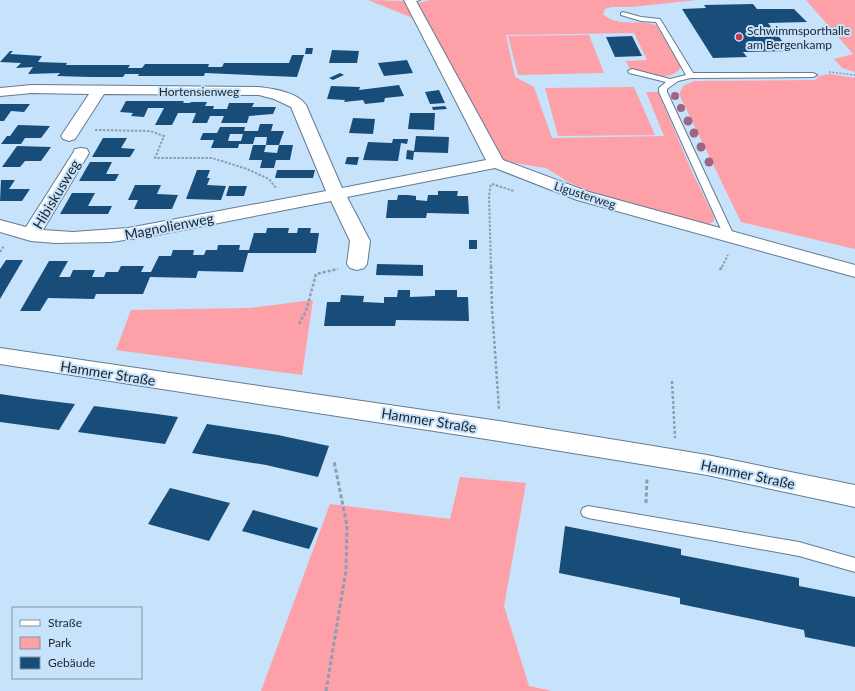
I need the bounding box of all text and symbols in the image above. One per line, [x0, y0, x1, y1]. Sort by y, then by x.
place label: Schwimmsporthalle am Bergenkamp [747, 23, 850, 52]
marker: Schwimmsporthalle am Bergenkamp [734, 32, 744, 42]
street label: Hortensienweg [159, 84, 239, 99]
street label: Hibiskusweg [29, 156, 83, 232]
street label: Ligusterweg [552, 178, 618, 212]
street label: Magnolienweg [123, 209, 215, 243]
street label: Hammer Straße [59, 357, 157, 389]
street label: Hammer Straße [380, 404, 478, 436]
street label: Hammer Straße [699, 456, 797, 492]
legend [12, 607, 142, 679]
text: Straße [48, 615, 82, 630]
text: Park [48, 635, 72, 650]
text: Gebäude [48, 655, 95, 670]

